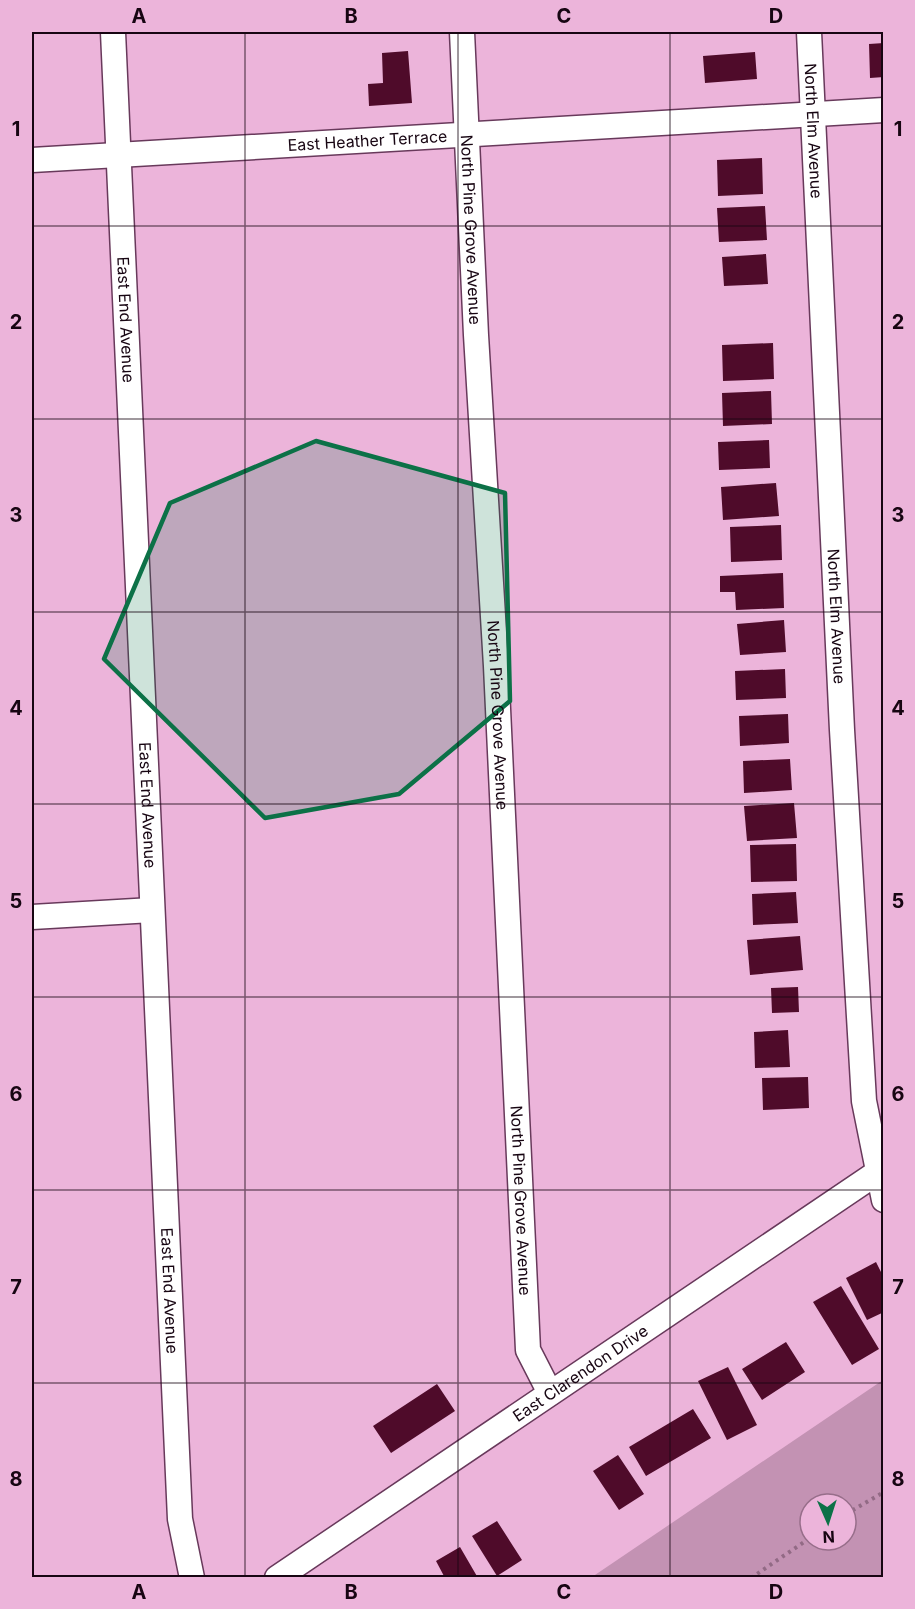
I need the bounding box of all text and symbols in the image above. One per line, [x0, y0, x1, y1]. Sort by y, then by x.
text: A [132, 4, 147, 28]
text: B [344, 4, 358, 28]
text: C [557, 4, 571, 28]
text: D [769, 4, 783, 28]
street label: North Elm Avenue [800, 63, 827, 199]
text: 1 [12, 117, 20, 141]
text: 1 [894, 117, 902, 141]
street label: East Heather Terrace [287, 126, 448, 155]
street label: North Pine Grove Avenue [457, 134, 486, 325]
street label: East End Avenue [113, 256, 139, 383]
text: 2 [10, 310, 22, 334]
text: 2 [892, 310, 904, 334]
text: 3 [10, 503, 22, 527]
text: 3 [892, 503, 904, 527]
street label: North Elm Avenue [823, 548, 850, 684]
street label: North Pine Grove Avenue [483, 619, 513, 811]
text: 4 [9, 696, 23, 720]
text: 4 [891, 696, 905, 720]
street label: East End Avenue [135, 742, 161, 869]
text: 5 [10, 889, 22, 913]
text: 5 [892, 889, 904, 913]
text: 6 [10, 1082, 23, 1106]
text: 6 [892, 1082, 905, 1106]
street label: North Pine Grove Avenue [507, 1105, 535, 1296]
street label: East End Avenue [157, 1227, 183, 1354]
text: 7 [10, 1275, 22, 1299]
text: 7 [892, 1275, 904, 1299]
street label: East Clarendon Drive [509, 1320, 652, 1426]
text: 8 [9, 1467, 23, 1491]
text: 8 [891, 1467, 905, 1491]
north arrow [798, 1492, 858, 1552]
text: N [822, 1527, 835, 1547]
text: A [132, 1580, 147, 1604]
text: B [344, 1580, 358, 1604]
text: C [557, 1580, 571, 1604]
text: D [769, 1580, 783, 1604]

